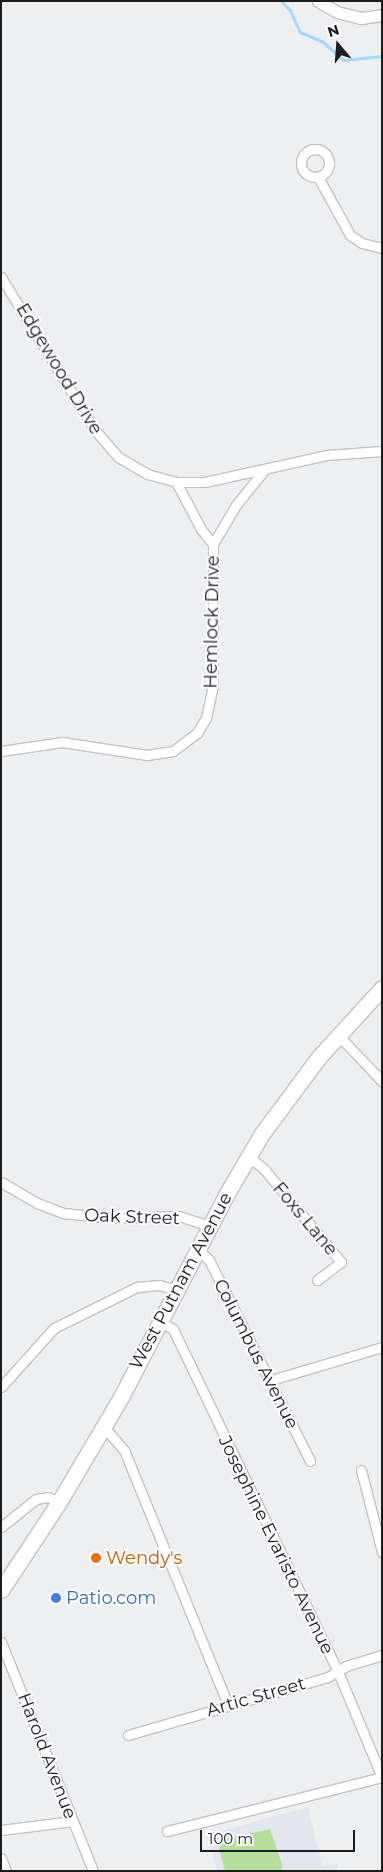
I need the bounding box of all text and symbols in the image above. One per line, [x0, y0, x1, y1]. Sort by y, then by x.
north arrow [313, 20, 363, 70]
text: N [325, 20, 342, 41]
street label: Edgewood Drive [11, 299, 107, 439]
street label: Hemlock Drive [200, 555, 224, 689]
street label: Foxs Lane [268, 1178, 342, 1260]
street label: West Putnam Avenue [125, 1189, 237, 1373]
street label: Oak Street [84, 1205, 180, 1229]
street label: Columbus Avenue [209, 1275, 303, 1433]
street label: Josephine Evaristo Avenue [214, 1432, 338, 1658]
place label: Wendy's [106, 1547, 182, 1569]
marker: Wendy's [90, 1552, 102, 1564]
place label: Patio.com [66, 1587, 156, 1609]
marker: Patio.com [50, 1592, 62, 1604]
street label: Artic Street [204, 1673, 308, 1721]
street label: Harold Avenue [13, 1690, 81, 1822]
scale bar [203, 1820, 358, 1852]
text: 100 m [208, 1829, 253, 1848]

